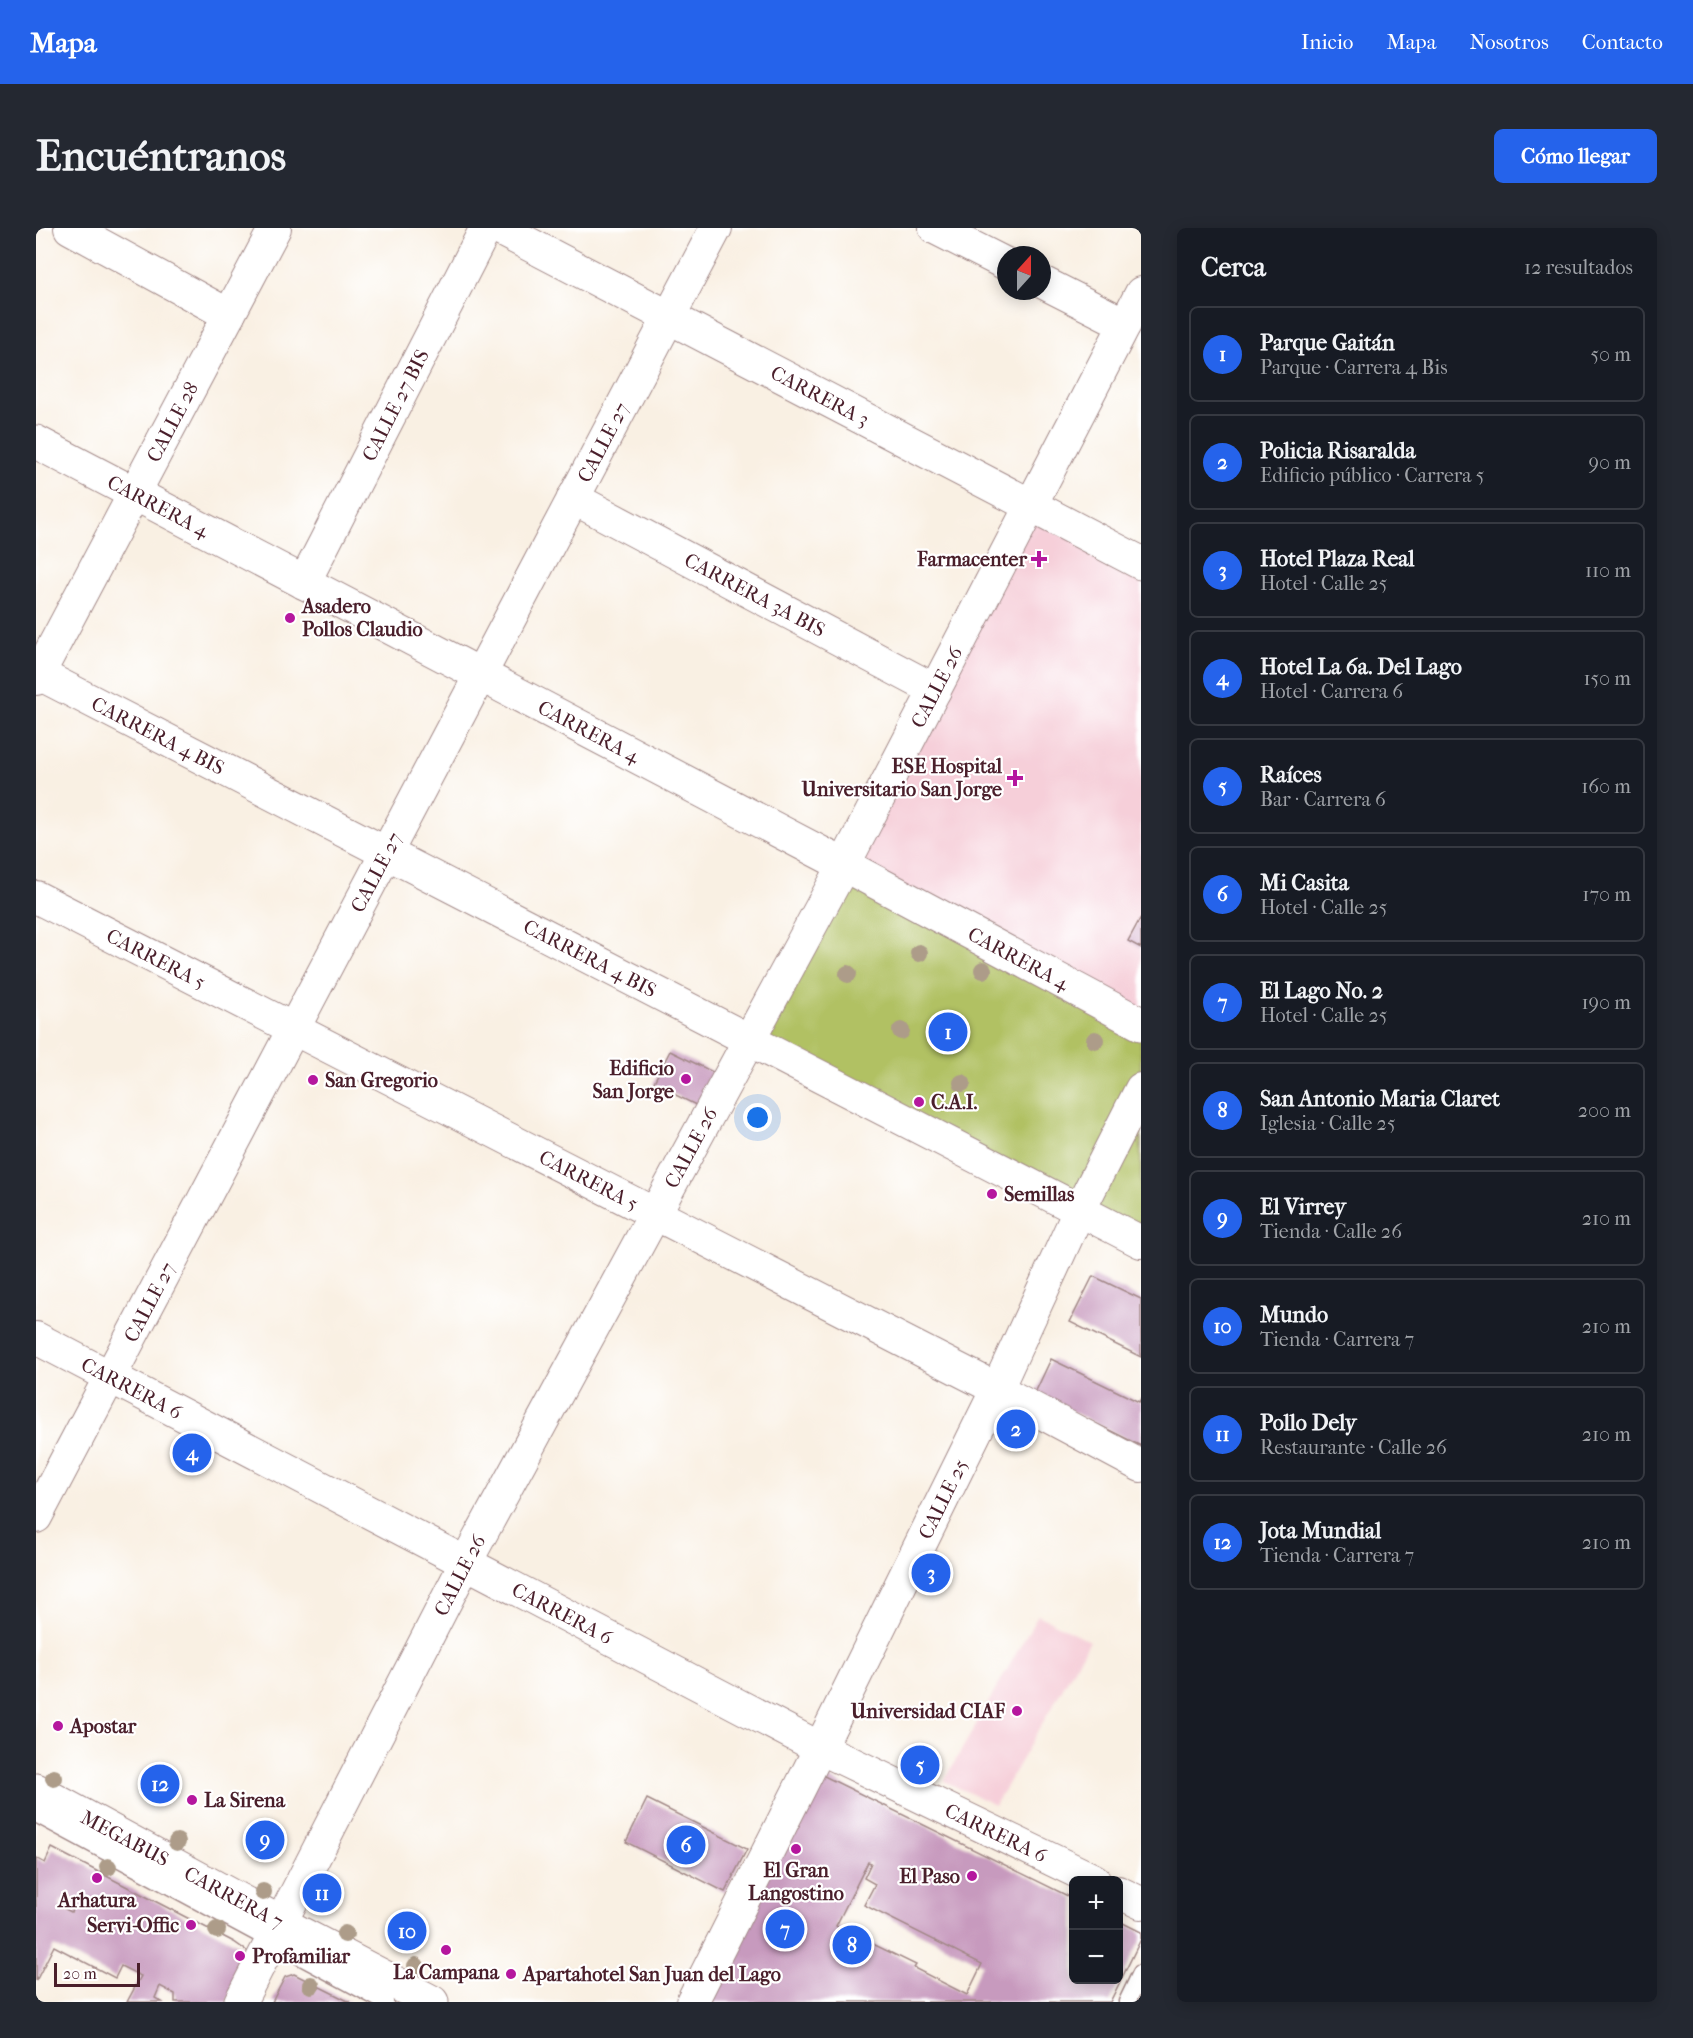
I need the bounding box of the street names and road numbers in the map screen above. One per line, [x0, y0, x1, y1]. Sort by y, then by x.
street label: CALLE 27 BIS [358, 346, 434, 465]
street label: CARRERA 3 [767, 361, 873, 431]
street label: CALLE 28 [142, 378, 203, 466]
street label: CALLE 27 [573, 398, 634, 486]
street label: CARRERA 4 [103, 470, 214, 543]
street label: CARRERA 3A BIS [680, 548, 829, 642]
street label: CALLE 26 [906, 643, 967, 732]
street label: CARRERA 4 BIS [87, 692, 228, 780]
street label: CARRERA 4 [534, 696, 644, 768]
street label: CALLE 27 [346, 828, 407, 916]
street label: CARRERA 4 BIS [519, 915, 660, 1002]
street label: CARRERA 4 [964, 922, 1074, 996]
street label: CARRERA 5 [103, 924, 209, 994]
street label: CALLE 26 [660, 1104, 722, 1192]
street label: CARRERA 5 [535, 1146, 642, 1215]
street label: CALLE 27 [119, 1258, 180, 1346]
street label: CARRERA 6 [77, 1353, 186, 1424]
street label: CALLE 25 [914, 1456, 973, 1543]
street label: CALLE 26 [429, 1531, 491, 1620]
street label: CARRERA 6 [508, 1578, 616, 1650]
street label: CARRERA 6 [941, 1799, 1050, 1868]
street label: MEGABUS [77, 1806, 173, 1871]
street label: CARRERA 7 [180, 1862, 287, 1934]

